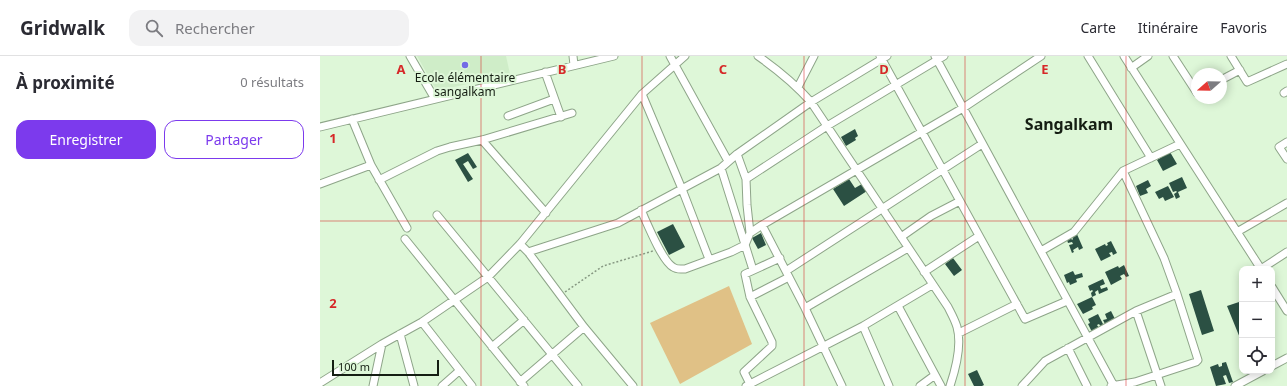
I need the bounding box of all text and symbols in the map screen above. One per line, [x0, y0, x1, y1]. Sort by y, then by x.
search box [129, 10, 409, 46]
text: Gridwalk [20, 15, 105, 41]
icon: search [143, 17, 165, 39]
text: Rechercher [175, 18, 255, 38]
text: Carte [1080, 18, 1116, 37]
text: Itinéraire [1138, 18, 1198, 37]
text: Favoris [1220, 18, 1267, 37]
text: A [397, 60, 406, 78]
marker: Ecole élémentaire sangalkam [460, 60, 470, 70]
text: B [558, 60, 566, 78]
text: C [719, 60, 727, 78]
text: D [879, 60, 889, 78]
text: E [1041, 60, 1049, 78]
north arrow [1191, 68, 1227, 104]
place label: Ecole élémentaire sangalkam [415, 69, 515, 100]
text: À proximité [16, 71, 115, 94]
text: 0 résultats [240, 73, 304, 91]
district label: Sangalkam [1025, 113, 1113, 135]
button: Enregistrer [16, 120, 156, 159]
button: Partager [164, 120, 304, 159]
text: 1 [329, 129, 337, 147]
map controls [1239, 266, 1275, 374]
button: + [1239, 266, 1275, 302]
text: 2 [329, 294, 337, 312]
button: − [1239, 302, 1275, 338]
button: locate [1239, 338, 1275, 374]
scale bar [332, 358, 439, 377]
text: 100 m [338, 359, 370, 374]

